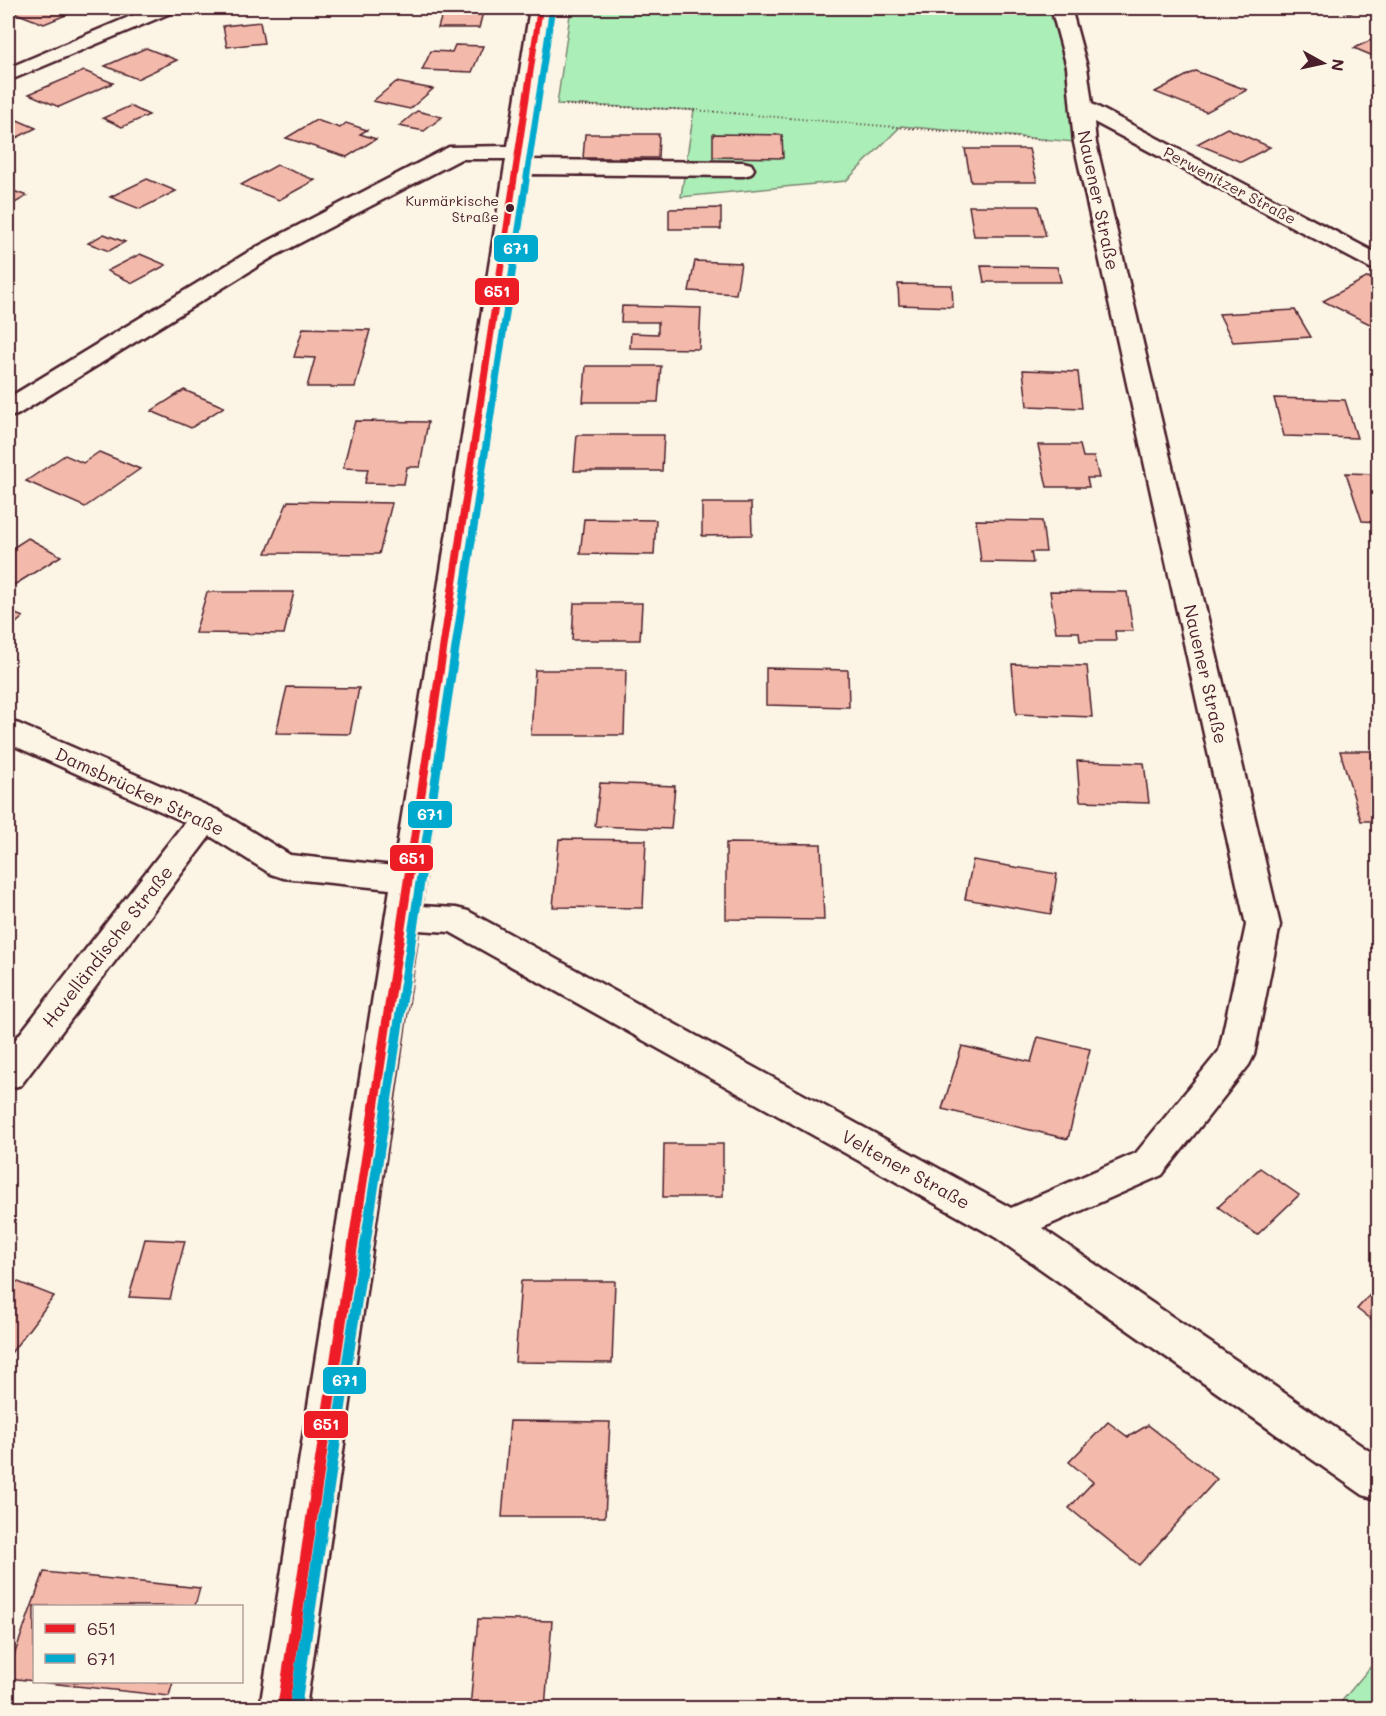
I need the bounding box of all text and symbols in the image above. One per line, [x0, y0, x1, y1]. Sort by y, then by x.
north arrow [1293, 33, 1353, 93]
text: N [1327, 58, 1350, 73]
street label: Nauener Straße [1072, 128, 1126, 272]
street label: Perwenitzer Straße [1160, 142, 1300, 228]
place label: Kurmärkische Straße [406, 191, 499, 226]
marker: Kurmärkische Straße [504, 202, 516, 214]
line badge: 671 [493, 234, 539, 263]
text: 671 [503, 237, 529, 258]
line badge: 651 [474, 277, 520, 306]
text: 651 [484, 280, 510, 301]
street label: Nauener Straße [1178, 602, 1234, 746]
street label: Damsbrücker Straße [52, 741, 228, 841]
line badge: 671 [407, 800, 453, 829]
text: 671 [417, 803, 443, 824]
line badge: 651 [389, 844, 434, 872]
text: 651 [399, 847, 425, 868]
street label: Havelländische Straße [36, 860, 178, 1032]
street label: Veltener Straße [838, 1124, 974, 1214]
line badge: 671 [322, 1366, 367, 1395]
text: 671 [332, 1369, 358, 1390]
line badge: 651 [303, 1410, 349, 1439]
text: 651 [313, 1413, 339, 1434]
legend [33, 1605, 243, 1683]
text: 651 [87, 1616, 116, 1640]
text: 671 [87, 1646, 116, 1670]

